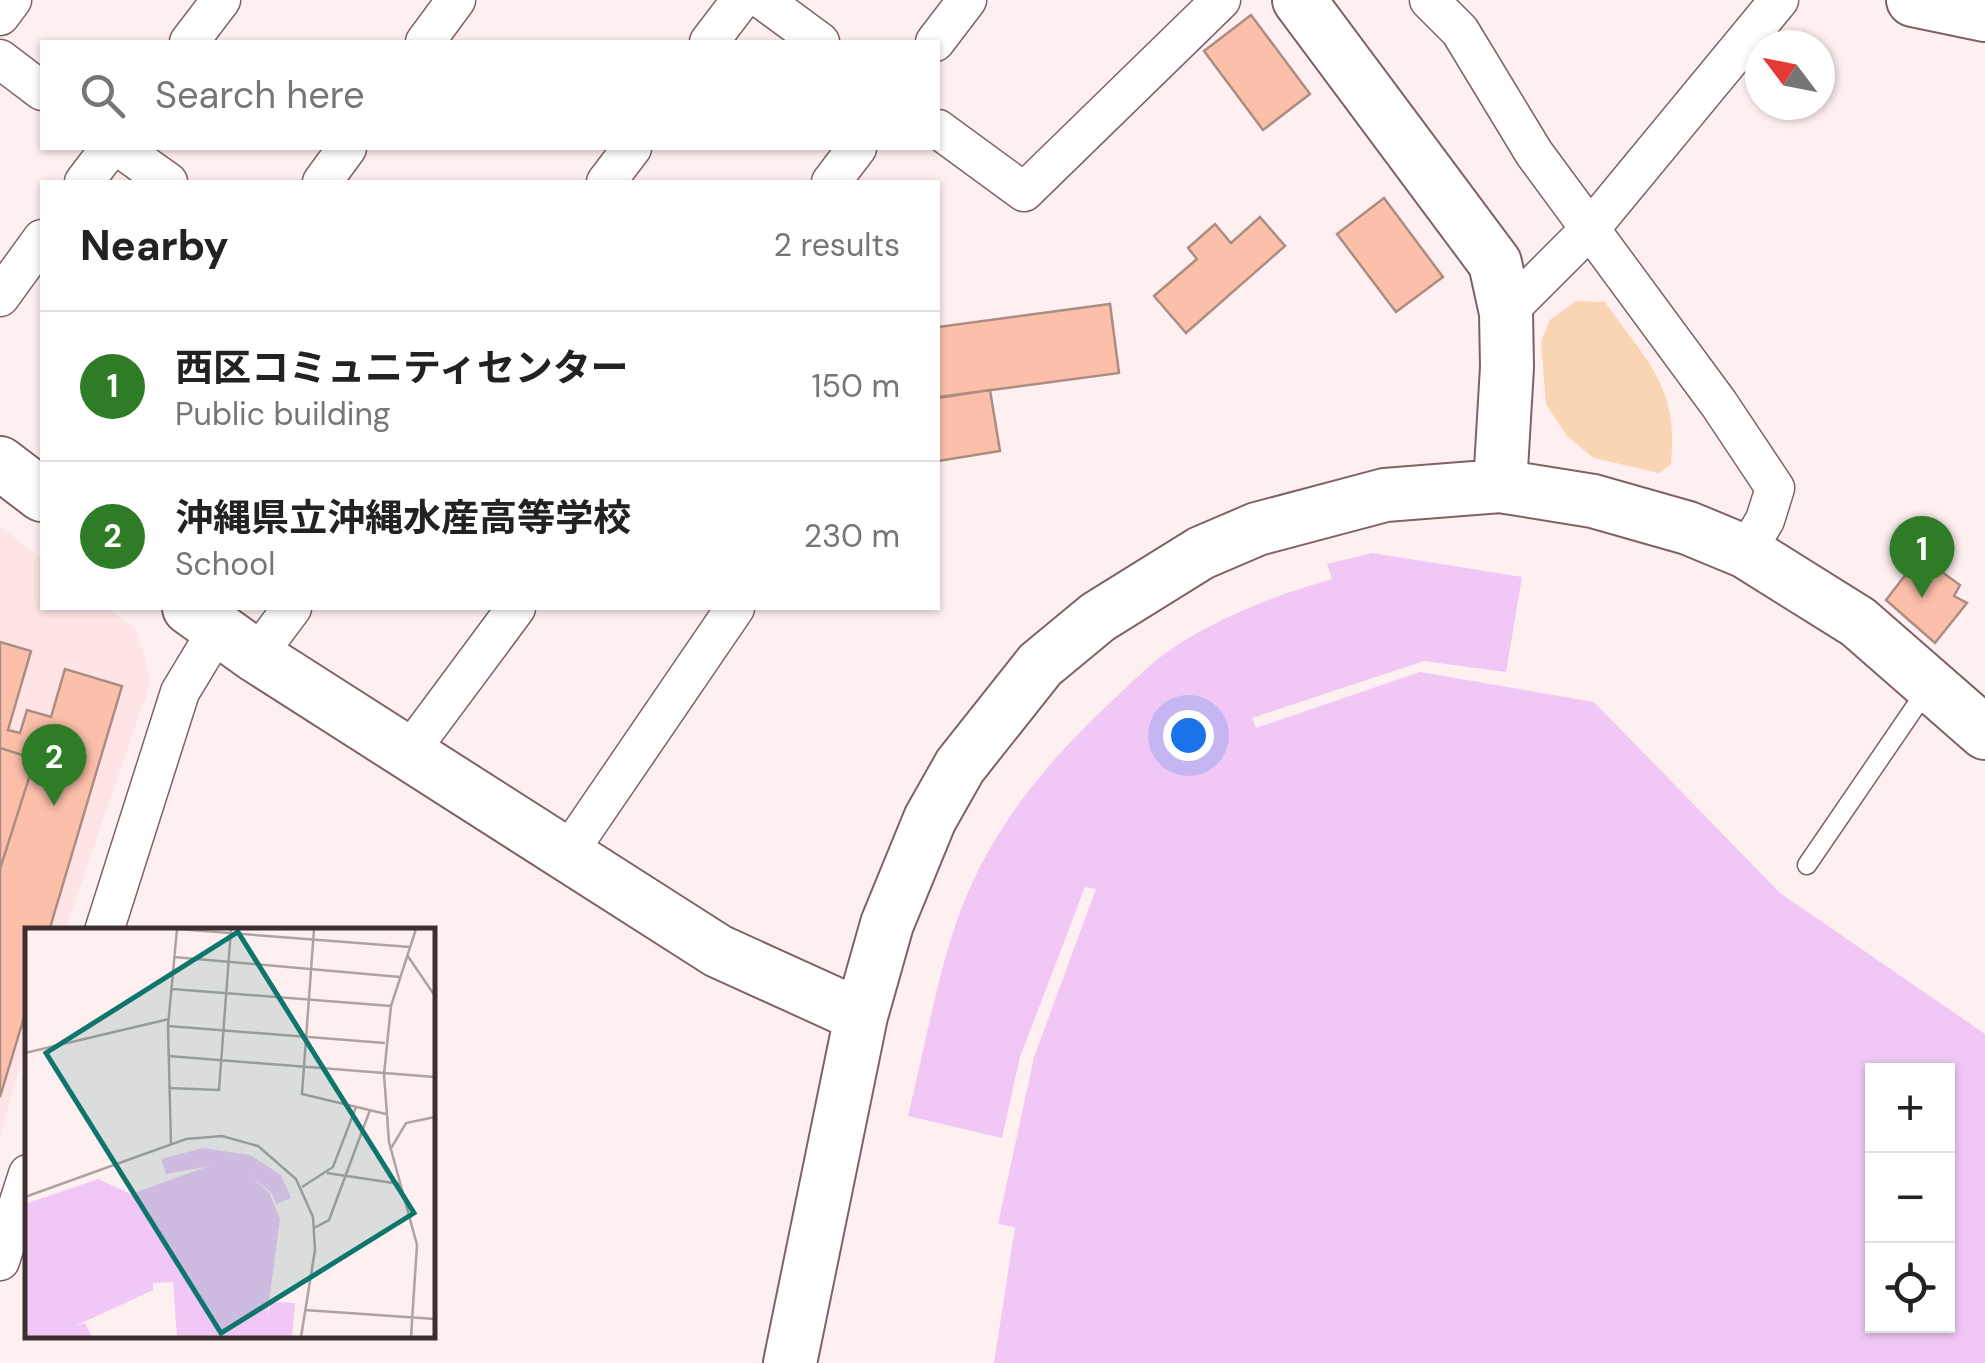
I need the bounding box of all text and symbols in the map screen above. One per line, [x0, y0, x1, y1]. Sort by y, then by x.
north arrow [1745, 30, 1835, 120]
search box [40, 40, 940, 150]
icon: search [75, 68, 130, 123]
text: Search here [155, 70, 365, 120]
text: Nearby [80, 218, 229, 273]
text: 2 results [774, 224, 900, 266]
text: 西区コミュニティセンター [175, 343, 629, 393]
text: 1 [107, 365, 118, 407]
text: 150 m [812, 365, 900, 407]
text: Public building [175, 393, 391, 435]
text: 沖縄県立沖縄水産高等学校 [175, 493, 631, 543]
text: 2 [103, 515, 122, 557]
text: 230 m [804, 515, 900, 557]
pin: 1 [1890, 516, 1954, 598]
text: School [175, 543, 275, 585]
your location [1163, 710, 1214, 761]
pin: 2 [22, 724, 86, 806]
inset map [25, 928, 435, 1338]
map controls [1865, 1063, 1955, 1333]
button: + [1865, 1063, 1955, 1153]
button: − [1865, 1153, 1955, 1243]
button: locate [1865, 1243, 1955, 1333]

